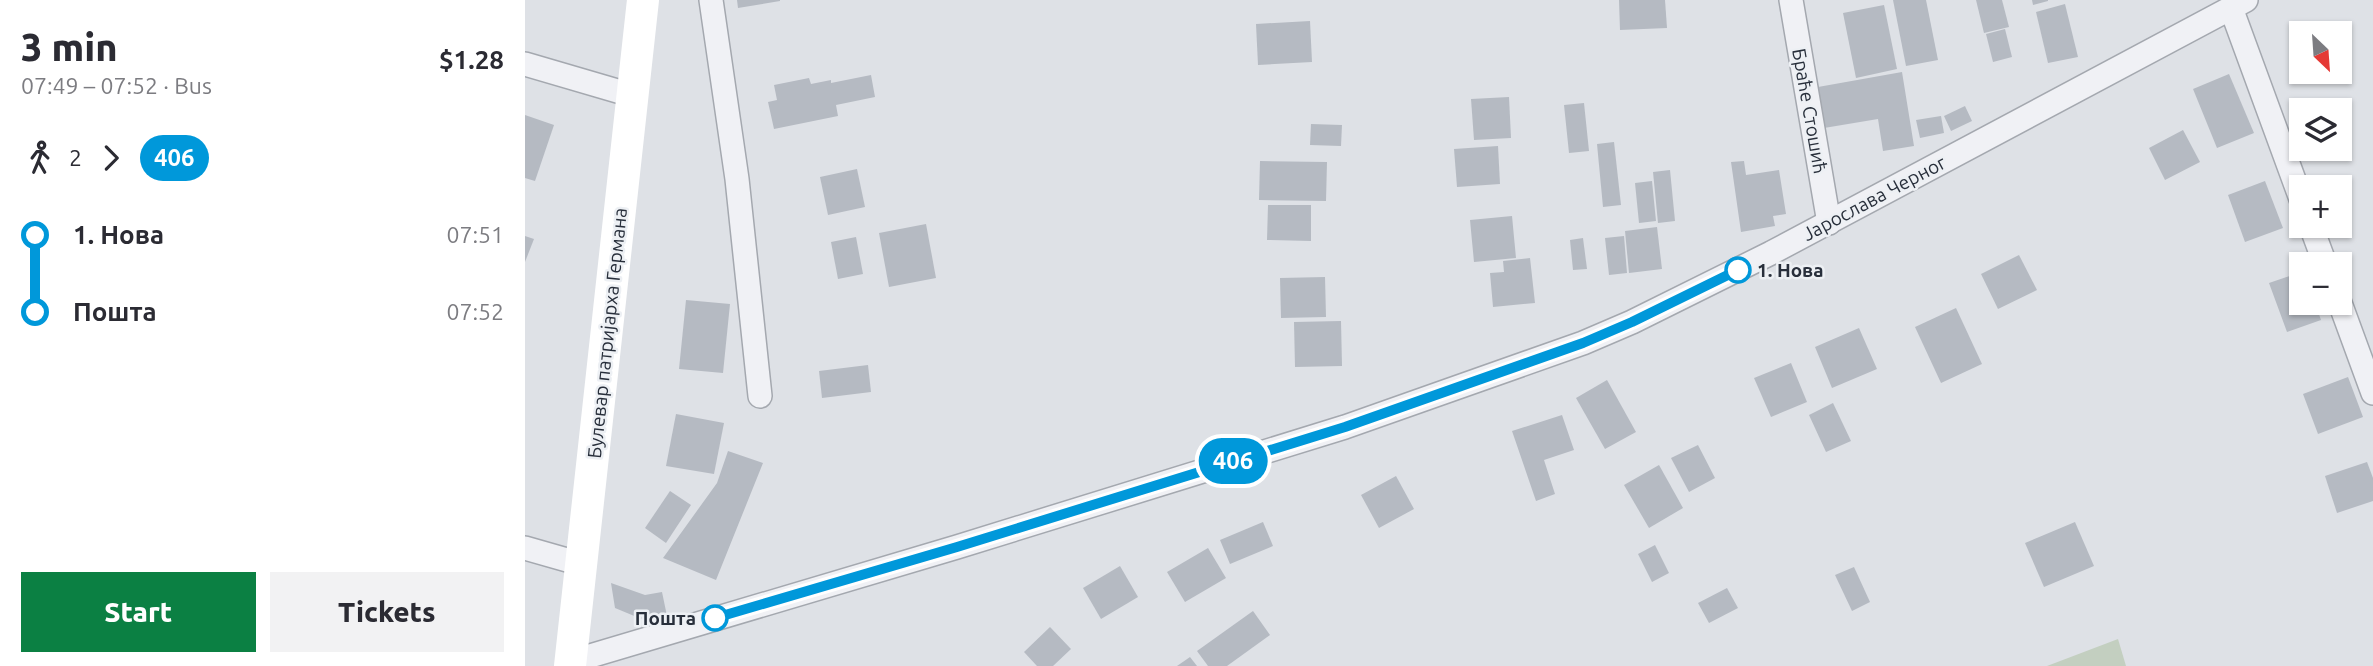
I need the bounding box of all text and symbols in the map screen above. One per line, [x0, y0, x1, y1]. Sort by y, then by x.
north arrow [2289, 21, 2352, 84]
map controls [2289, 21, 2352, 315]
text: 3 min [21, 26, 118, 68]
text: $1.28 [439, 45, 504, 74]
street label: Браће Стошић [1788, 47, 1832, 175]
text: 07:49 – 07:52 · Bus [21, 73, 212, 98]
button: layers [2289, 98, 2352, 161]
icon: walk [21, 139, 59, 177]
icon: forward [92, 139, 130, 177]
text: 406 [154, 144, 195, 171]
text: 2 [69, 145, 82, 170]
street label: Јарослава Черног [1799, 151, 1950, 245]
button: + [2289, 175, 2352, 238]
street label: Булевар патријарха Германа [583, 207, 631, 459]
text: 1. Нова [73, 220, 164, 249]
text: 07:51 [446, 222, 504, 247]
button: − [2289, 252, 2352, 315]
marker: 1. Нова [1725, 257, 1751, 283]
place label: 1. Нова [1757, 259, 1824, 281]
text: Пошта [73, 297, 157, 326]
text: 07:52 [446, 299, 504, 324]
line badge: 406 [1193, 438, 1273, 484]
text: 406 [1213, 447, 1253, 474]
button: Start [21, 572, 256, 652]
button: Tickets [270, 572, 504, 652]
marker: Пошта [702, 605, 728, 631]
place label: Пошта [635, 607, 696, 629]

